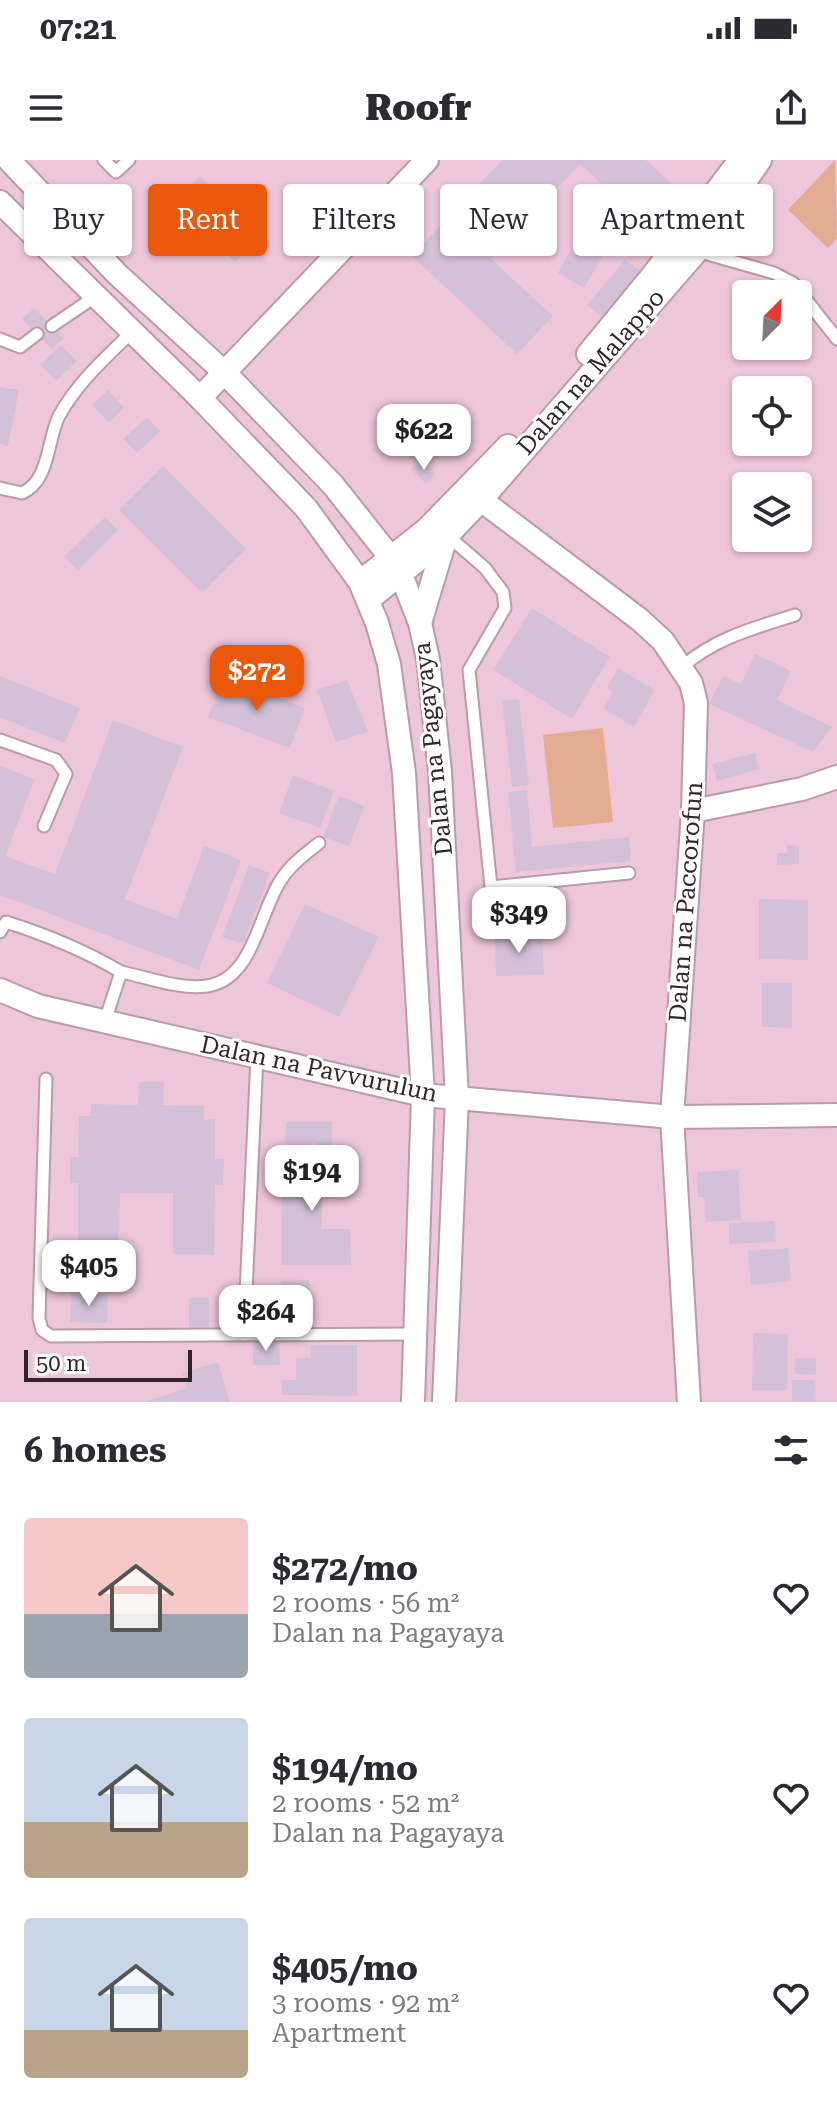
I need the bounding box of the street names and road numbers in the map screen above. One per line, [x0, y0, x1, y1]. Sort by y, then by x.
street label: Dalan na Malappo [511, 283, 671, 461]
street label: Dalan na Pagayaya [408, 641, 458, 857]
street label: Dalan na Paccorofun [664, 781, 708, 1023]
street label: Dalan na Pavvurulun [198, 1030, 440, 1108]

